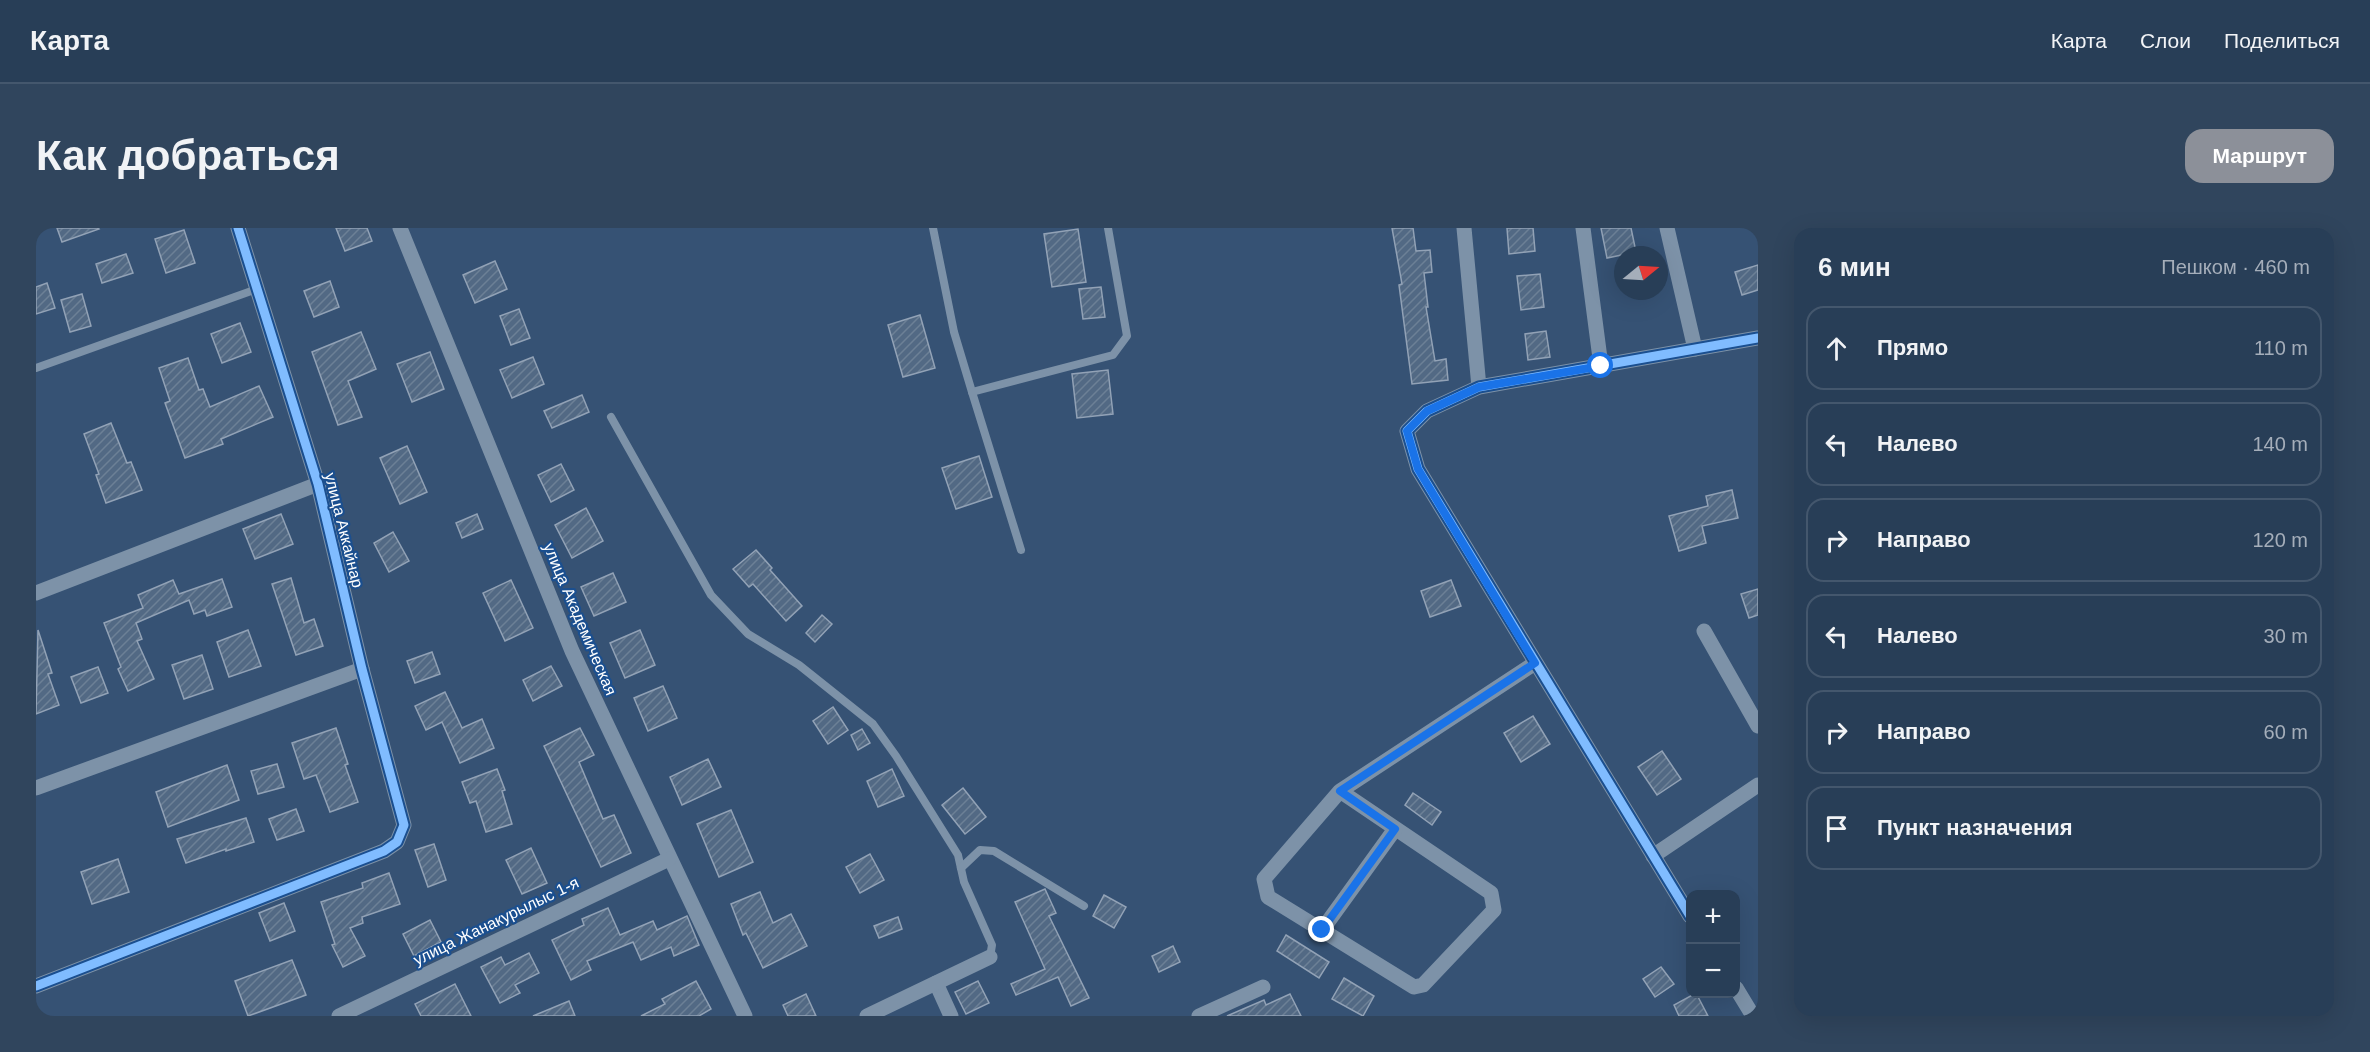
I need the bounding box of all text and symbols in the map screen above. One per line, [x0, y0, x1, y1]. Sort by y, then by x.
text: Карта [30, 25, 109, 56]
text: Карта [2051, 29, 2107, 52]
text: Слои [2140, 29, 2191, 52]
text: Поделиться [2224, 29, 2340, 52]
button: Маршрут [2185, 129, 2334, 183]
text: Как добраться [36, 132, 340, 179]
north arrow [1614, 246, 1668, 300]
text: 6 мин [1818, 252, 1891, 282]
text: Пешком · 460 m [2161, 256, 2310, 278]
icon: ahead [1820, 332, 1853, 365]
text: Прямо [1877, 335, 1948, 360]
text: 110 m [2254, 337, 2308, 359]
route start [1587, 352, 1613, 378]
icon: left [1820, 428, 1853, 461]
text: Налево [1877, 431, 1958, 456]
text: 140 m [2252, 433, 2308, 455]
street label: улица Аккайнар [321, 471, 367, 589]
icon: right [1820, 524, 1853, 557]
text: Направо [1877, 527, 1971, 552]
text: 120 m [2252, 529, 2308, 551]
street label: улица Академическая [540, 540, 620, 698]
icon: left [1820, 620, 1853, 653]
text: Налево [1877, 623, 1958, 648]
text: 30 m [2264, 625, 2308, 647]
icon: right [1820, 716, 1853, 749]
text: Направо [1877, 719, 1971, 744]
text: 60 m [2264, 721, 2308, 743]
icon: arrive [1820, 812, 1853, 845]
text: Пункт назначения [1877, 815, 2073, 840]
street label: улица Жанакурылыс 1-я [411, 874, 581, 968]
map controls [1686, 890, 1740, 998]
button: + [1686, 890, 1740, 944]
route end [1308, 916, 1334, 942]
button: − [1686, 944, 1740, 998]

